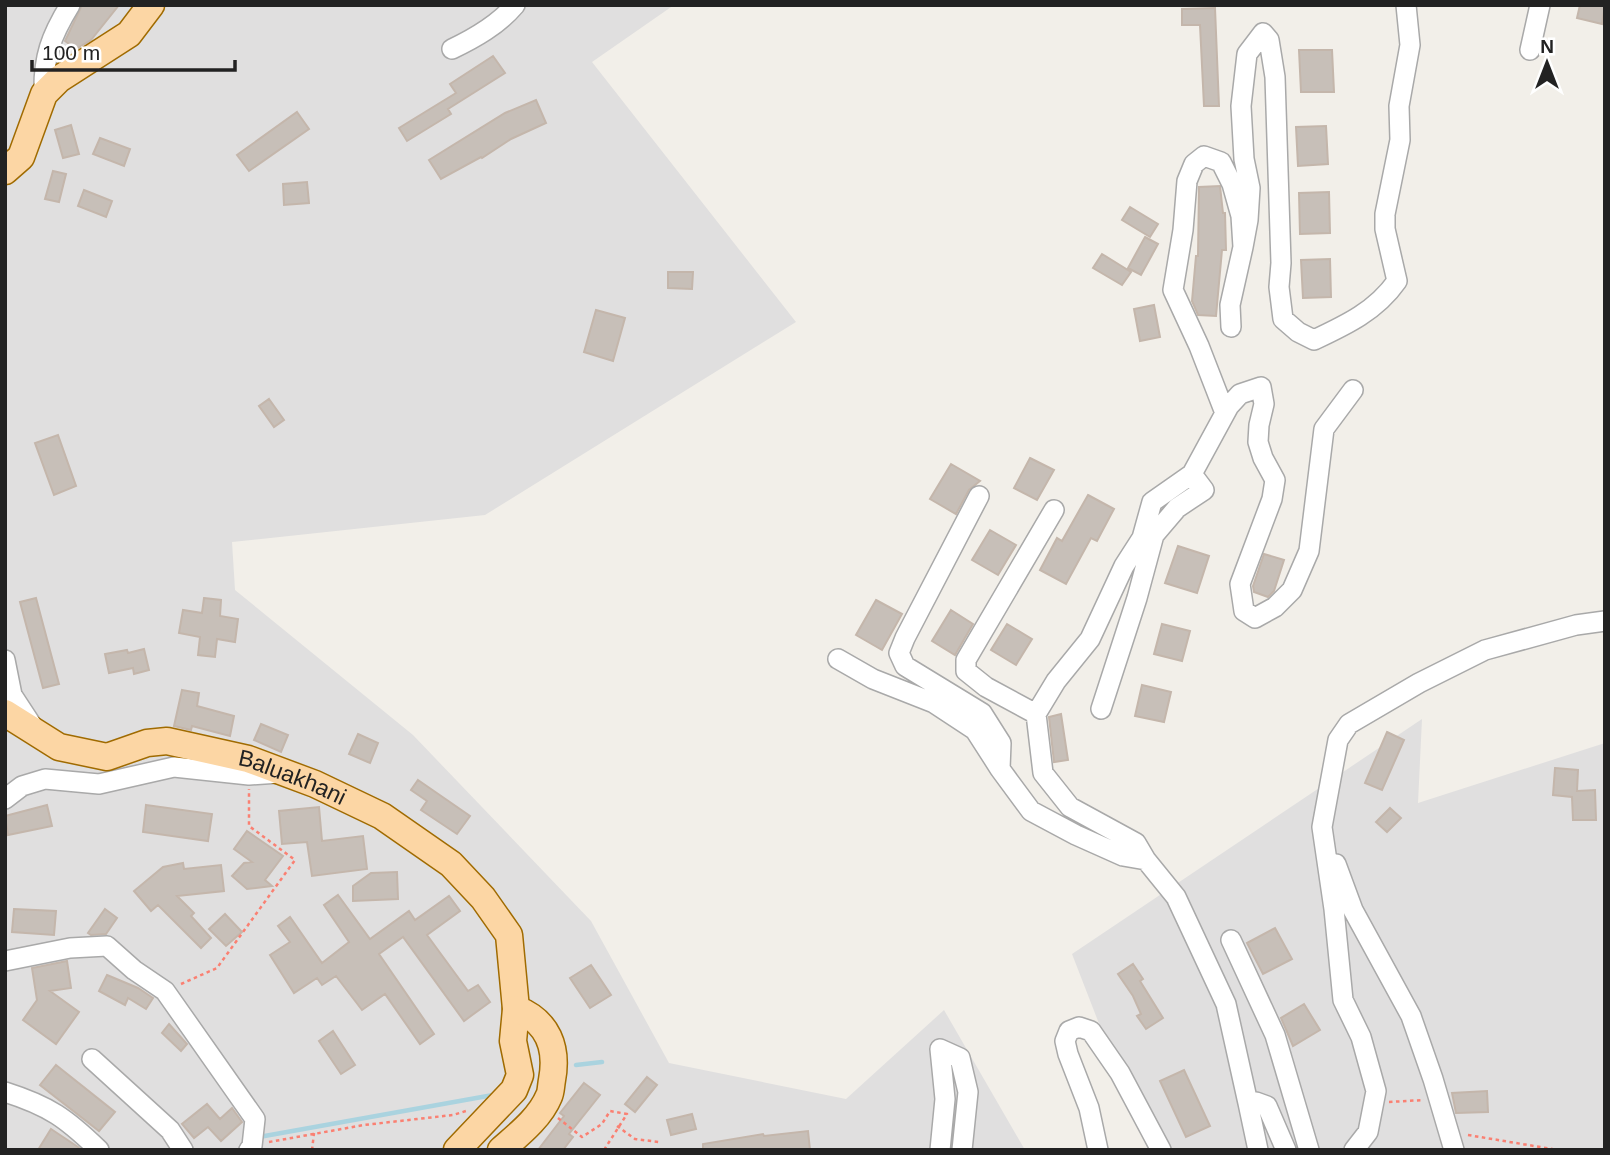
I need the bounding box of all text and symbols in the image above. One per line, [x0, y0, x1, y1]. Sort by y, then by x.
scale bar [32, 28, 234, 72]
north arrow [1512, 28, 1582, 98]
text: N [1540, 36, 1554, 57]
text: 100 m [42, 41, 100, 64]
street label: Baluakhani [236, 744, 350, 810]

